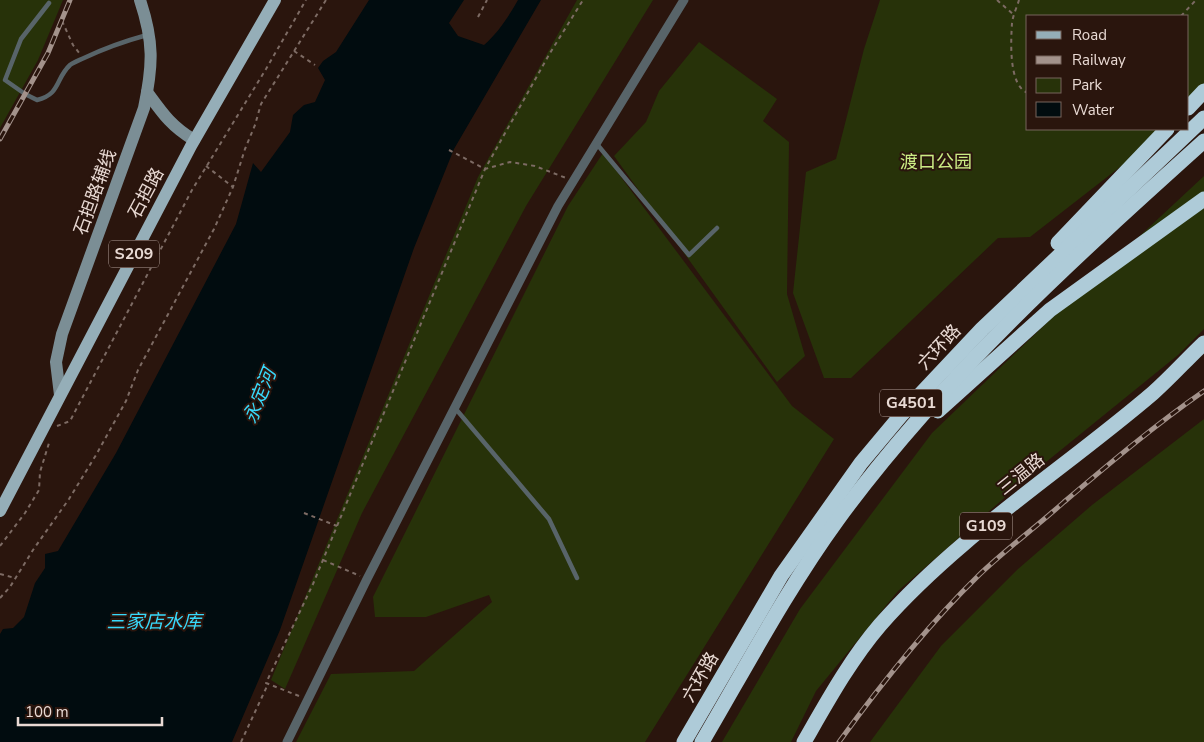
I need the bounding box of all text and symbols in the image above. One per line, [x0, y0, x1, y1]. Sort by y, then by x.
legend [1026, 15, 1189, 130]
text: Road [1072, 25, 1107, 45]
text: Railway [1072, 50, 1126, 70]
text: Park [1072, 75, 1102, 95]
text: Water [1072, 100, 1115, 120]
street label: 石担路辅线 [68, 146, 122, 238]
park label: 渡口公园 [900, 150, 972, 174]
street label: 石担路 [123, 164, 169, 222]
road number: S209 [109, 240, 159, 268]
street label: 六环路 [912, 319, 966, 375]
water label: 永定河 [237, 361, 284, 427]
road number: G4501 [880, 389, 942, 416]
street label: 三温路 [992, 448, 1050, 500]
road number: G109 [960, 512, 1012, 540]
water label: 三家店水库 [106, 609, 204, 635]
street label: 六环路 [676, 648, 724, 706]
scale bar [18, 694, 161, 726]
text: 100 m [25, 702, 69, 722]

